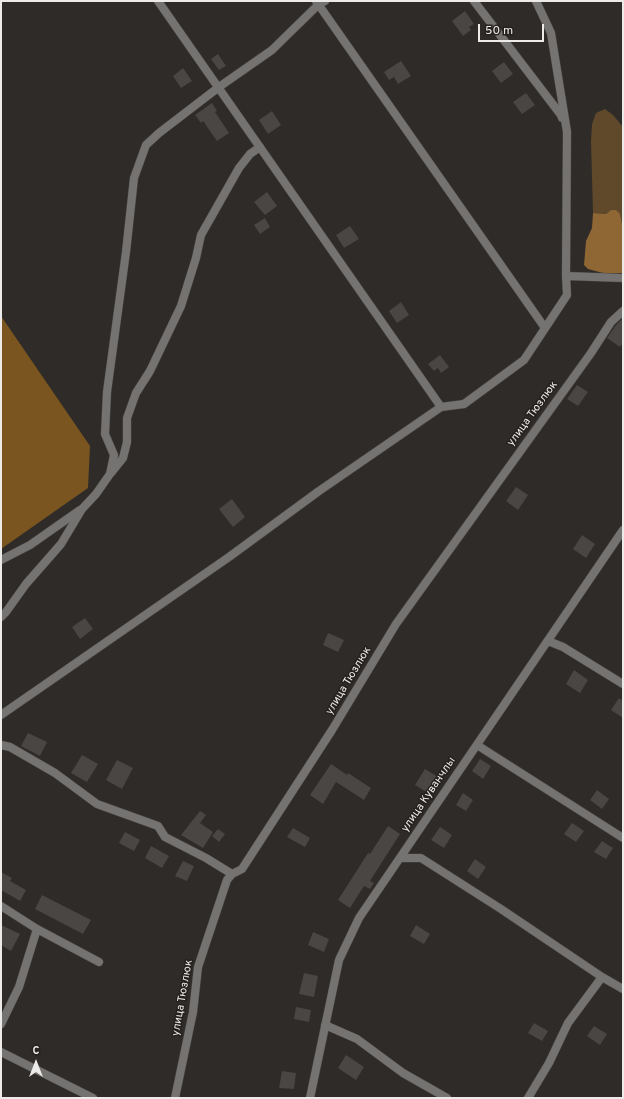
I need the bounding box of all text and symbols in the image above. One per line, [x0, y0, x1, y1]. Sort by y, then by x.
scale bar [480, 16, 546, 42]
text: 50 m [485, 23, 513, 39]
street label: улица Тюзлюк [505, 379, 561, 449]
street label: улица Тюзлюк [323, 645, 375, 717]
street label: улица Куванчлы [399, 755, 459, 835]
street label: улица Тюзлюк [170, 959, 196, 1037]
north arrow [16, 1043, 56, 1083]
text: С [32, 1044, 40, 1058]

